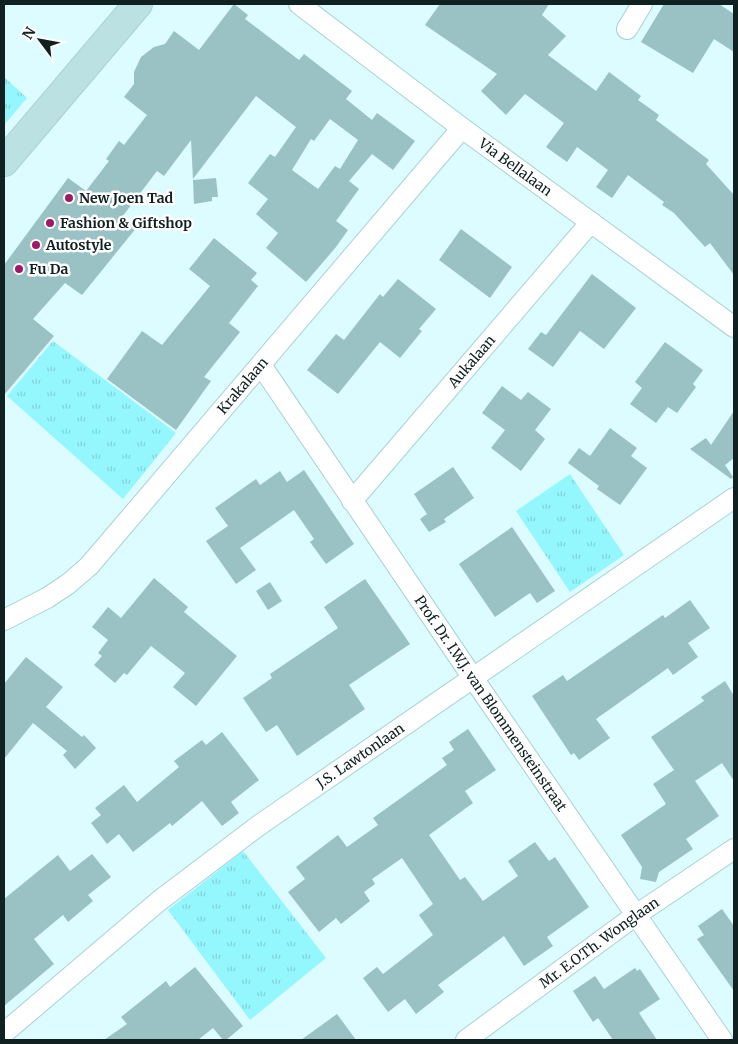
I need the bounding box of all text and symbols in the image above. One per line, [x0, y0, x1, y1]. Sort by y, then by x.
north arrow [15, 15, 65, 65]
text: N [18, 24, 40, 43]
street label: Via Bellalaan [474, 134, 556, 200]
place label: New Joen Tad [79, 189, 174, 207]
marker: New Joen Tad [63, 192, 75, 204]
place label: Fashion & Giftshop [60, 214, 192, 232]
marker: Fashion & Giftshop [44, 217, 56, 229]
place label: Autostyle [45, 236, 112, 254]
marker: Autostyle [30, 239, 42, 251]
place label: Fu Da [29, 260, 69, 278]
marker: Fu Da [13, 263, 25, 275]
street label: Aukalaan [444, 331, 499, 392]
street label: Krakalaan [213, 354, 272, 418]
street label: Prof. Dr. I.W.J. van Blommensteinstraat [411, 592, 571, 815]
street label: J.S. Lawtonlaan [312, 719, 408, 793]
street label: Mr. E.O.Th. Wonglaan [536, 893, 662, 992]

